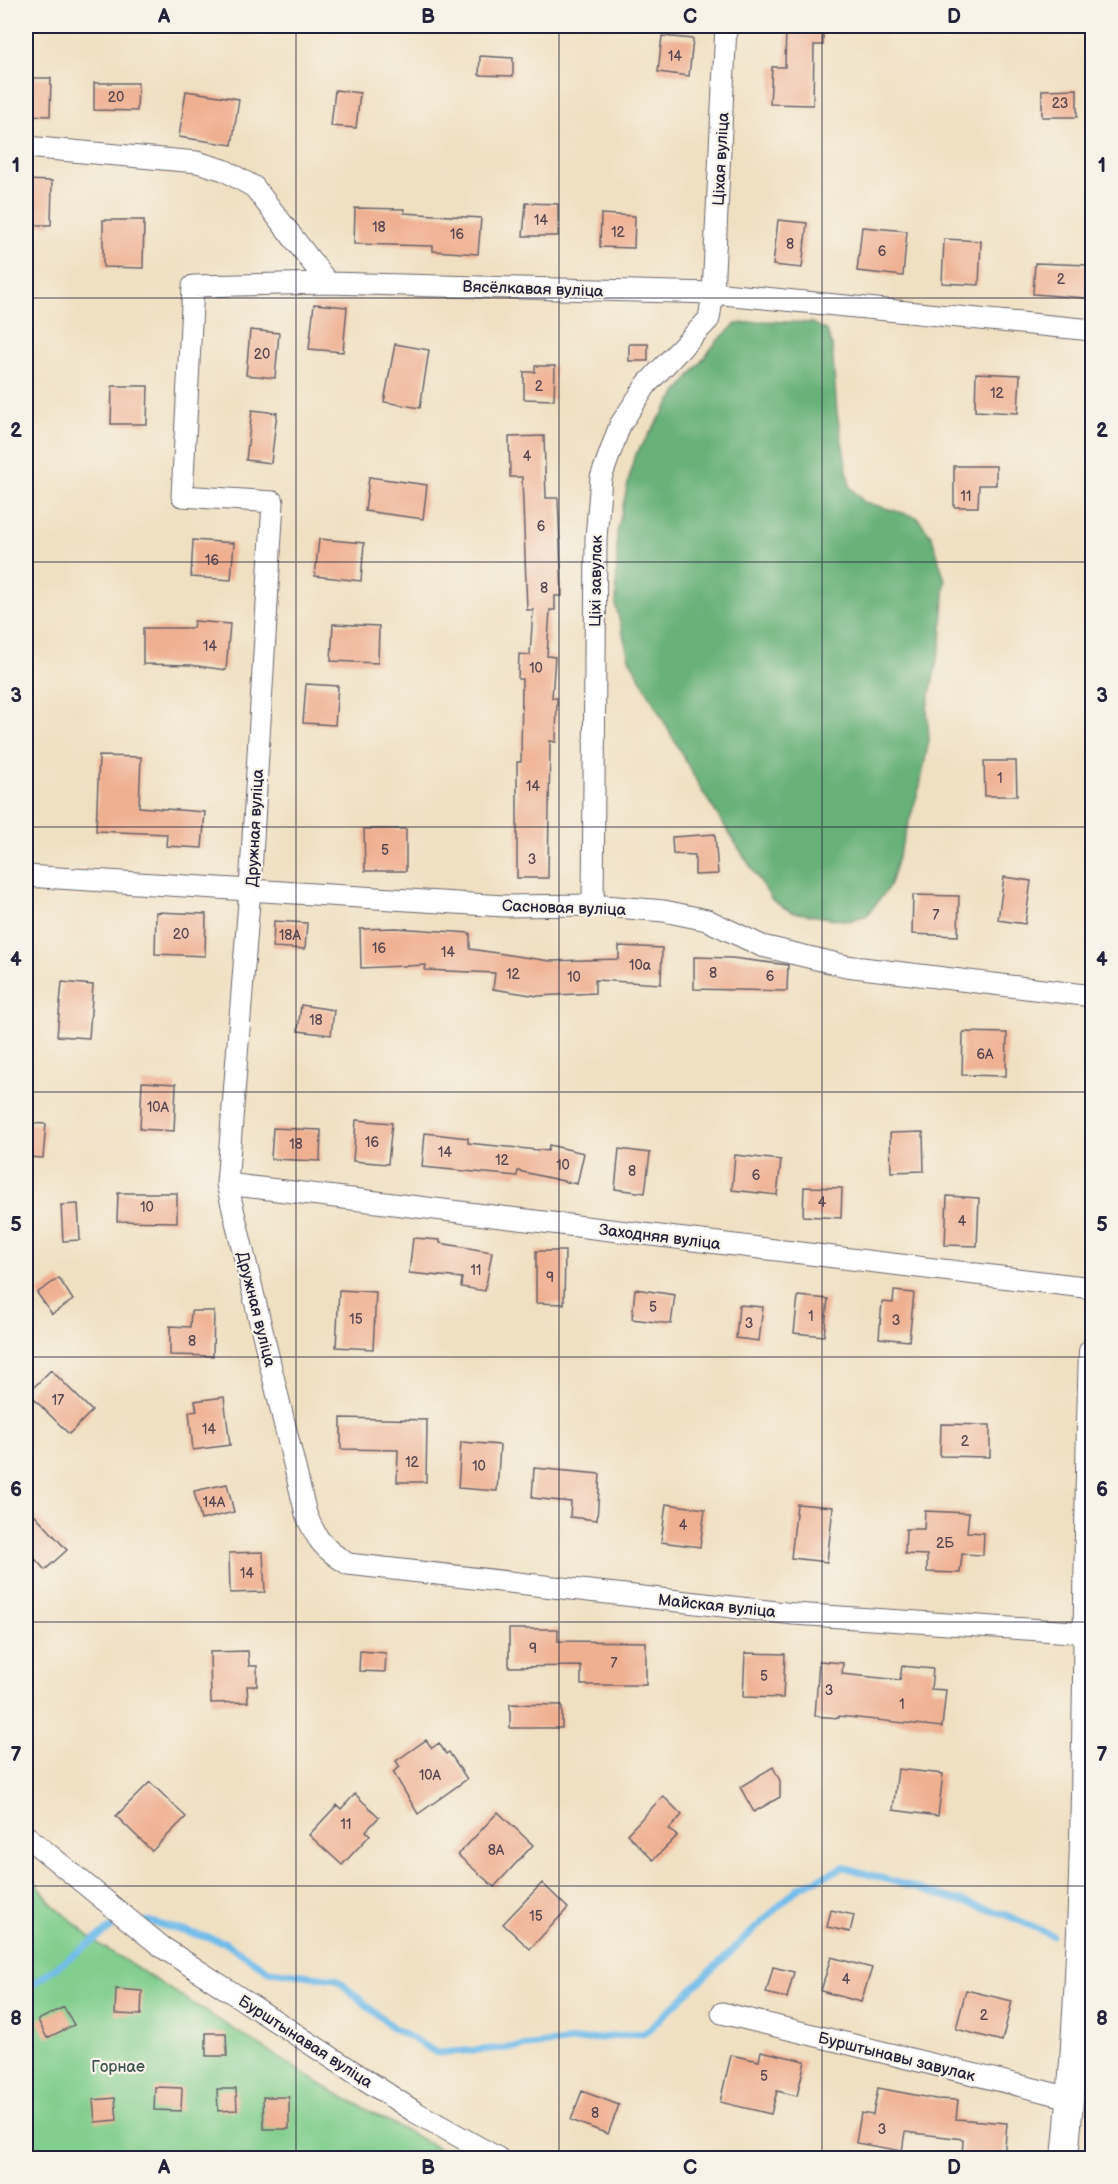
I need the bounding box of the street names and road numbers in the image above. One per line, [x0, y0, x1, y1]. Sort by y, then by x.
street label: Ціхая вуліца [710, 111, 733, 206]
street label: Вясёлкавая вуліца [462, 278, 604, 301]
street label: Ціхі завулак [586, 535, 607, 627]
street label: Дружная вуліца [243, 768, 268, 888]
street label: Сасновая вуліца [502, 897, 627, 920]
street label: Заходняя вуліца [598, 1221, 722, 1254]
street label: Дружная вуліца [232, 1250, 279, 1370]
street label: Майская вуліца [657, 1591, 777, 1622]
street label: Бурштынавая вуліца [235, 1992, 376, 2093]
street label: Бурштынавы завулак [816, 2029, 978, 2086]

